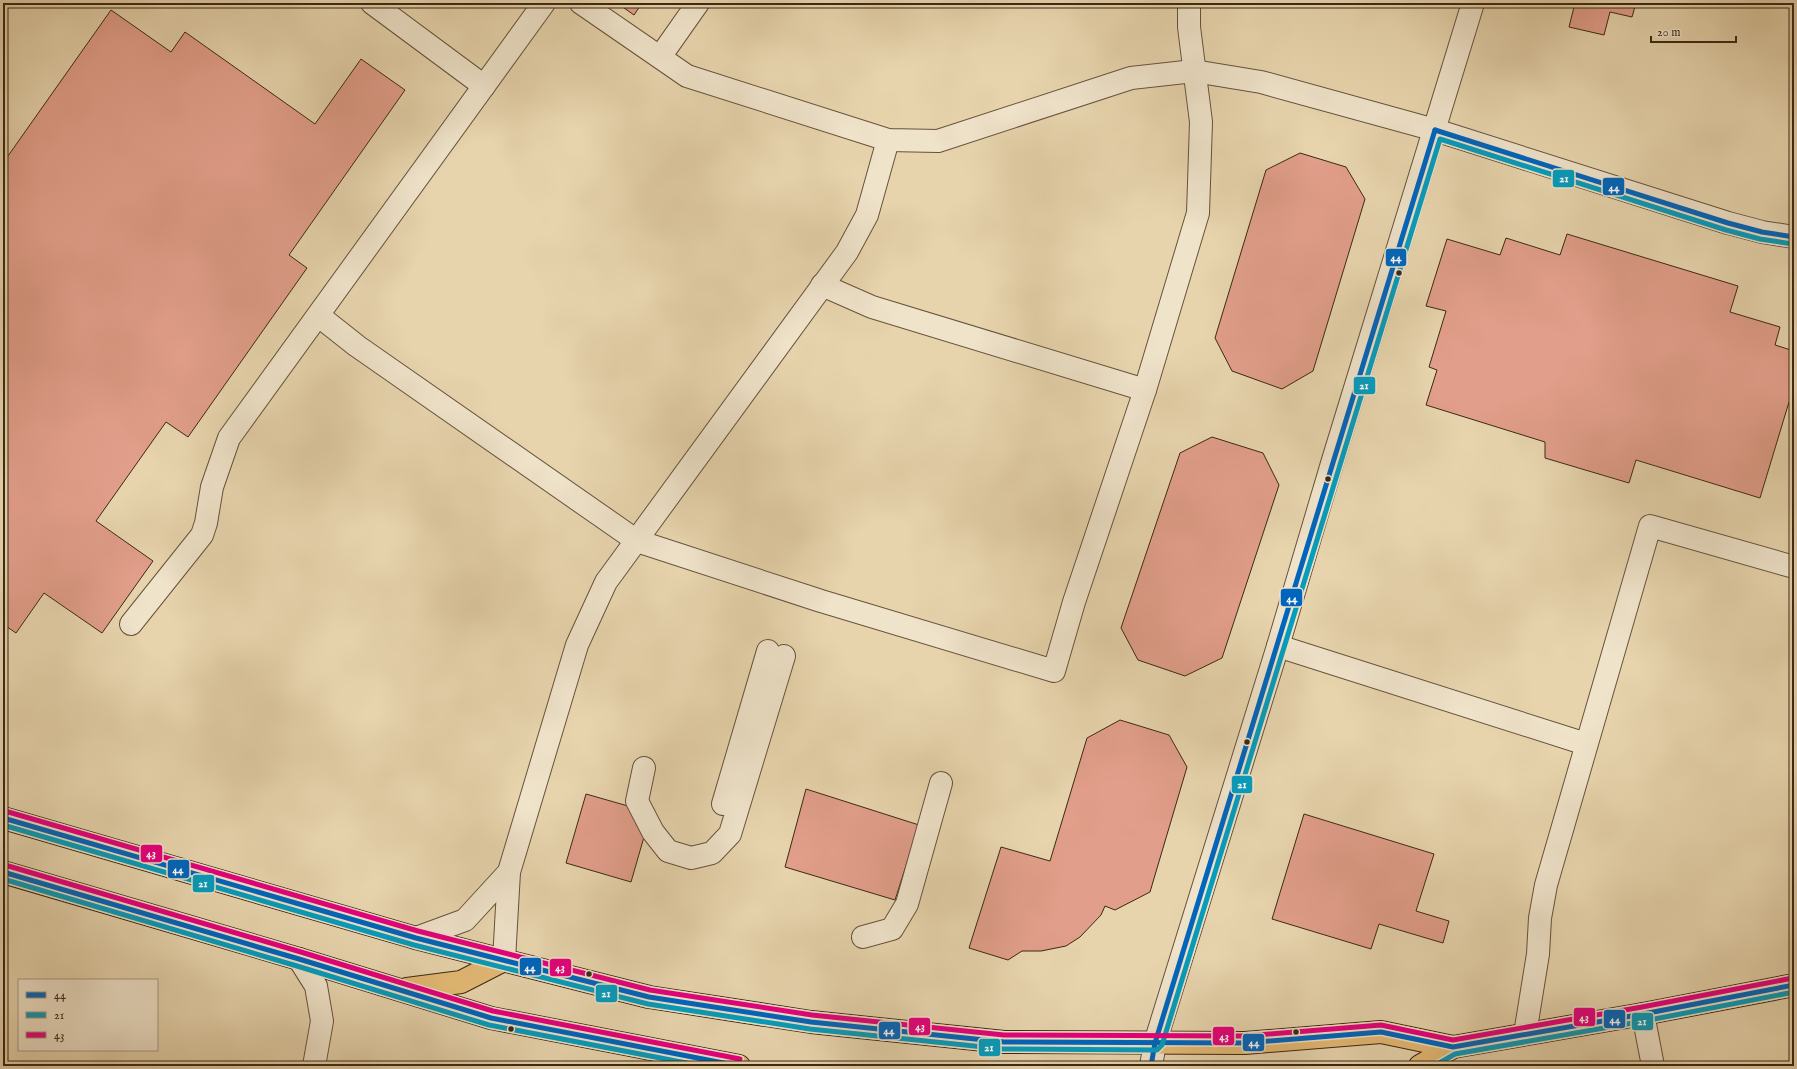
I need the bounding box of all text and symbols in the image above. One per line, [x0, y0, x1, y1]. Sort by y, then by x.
scale bar [1651, 18, 1736, 44]
text: 20 m [1657, 25, 1680, 40]
line badge: 21 [1552, 169, 1575, 188]
text: 21 [1559, 172, 1569, 186]
line badge: 44 [1602, 177, 1625, 196]
text: 44 [1608, 181, 1620, 195]
line badge: 44 [1385, 248, 1407, 267]
text: 44 [1390, 251, 1402, 265]
unlabelled marker [1394, 268, 1404, 278]
line badge: 21 [1353, 376, 1376, 395]
text: 21 [1359, 379, 1369, 393]
unlabelled marker [1323, 474, 1333, 484]
line badge: 44 [1280, 588, 1303, 607]
text: 44 [1286, 592, 1298, 606]
unlabelled marker [1242, 737, 1252, 747]
line badge: 21 [1231, 775, 1253, 794]
text: 21 [1237, 778, 1247, 792]
line badge: 43 [140, 844, 163, 863]
text: 43 [145, 847, 156, 861]
line badge: 44 [167, 859, 190, 879]
text: 44 [172, 863, 184, 877]
line badge: 21 [192, 874, 215, 893]
text: 21 [198, 877, 208, 891]
line badge: 44 [519, 957, 542, 976]
line badge: 43 [549, 958, 572, 977]
text: 44 [524, 961, 536, 975]
text: 43 [554, 961, 565, 975]
unlabelled marker [584, 969, 594, 979]
legend [18, 979, 158, 1051]
line badge: 21 [595, 984, 618, 1003]
text: 21 [601, 987, 611, 1001]
text: 44 [54, 988, 66, 1003]
line badge: 43 [1573, 1007, 1596, 1027]
text: 21 [54, 1008, 64, 1023]
line badge: 44 [1603, 1009, 1626, 1029]
text: 43 [1578, 1011, 1589, 1025]
line badge: 21 [1631, 1012, 1654, 1031]
text: 44 [1609, 1013, 1621, 1027]
text: 21 [1637, 1015, 1647, 1029]
line badge: 43 [908, 1017, 931, 1036]
text: 43 [914, 1020, 925, 1034]
line badge: 44 [878, 1021, 901, 1040]
unlabelled marker [506, 1024, 516, 1034]
text: 44 [883, 1024, 895, 1038]
line badge: 43 [1212, 1026, 1235, 1046]
unlabelled marker [1291, 1027, 1301, 1037]
text: 43 [54, 1028, 64, 1043]
text: 43 [1218, 1030, 1229, 1044]
line badge: 44 [1242, 1033, 1265, 1052]
text: 44 [1248, 1036, 1260, 1050]
line badge: 21 [978, 1038, 1001, 1057]
text: 21 [984, 1041, 994, 1055]

